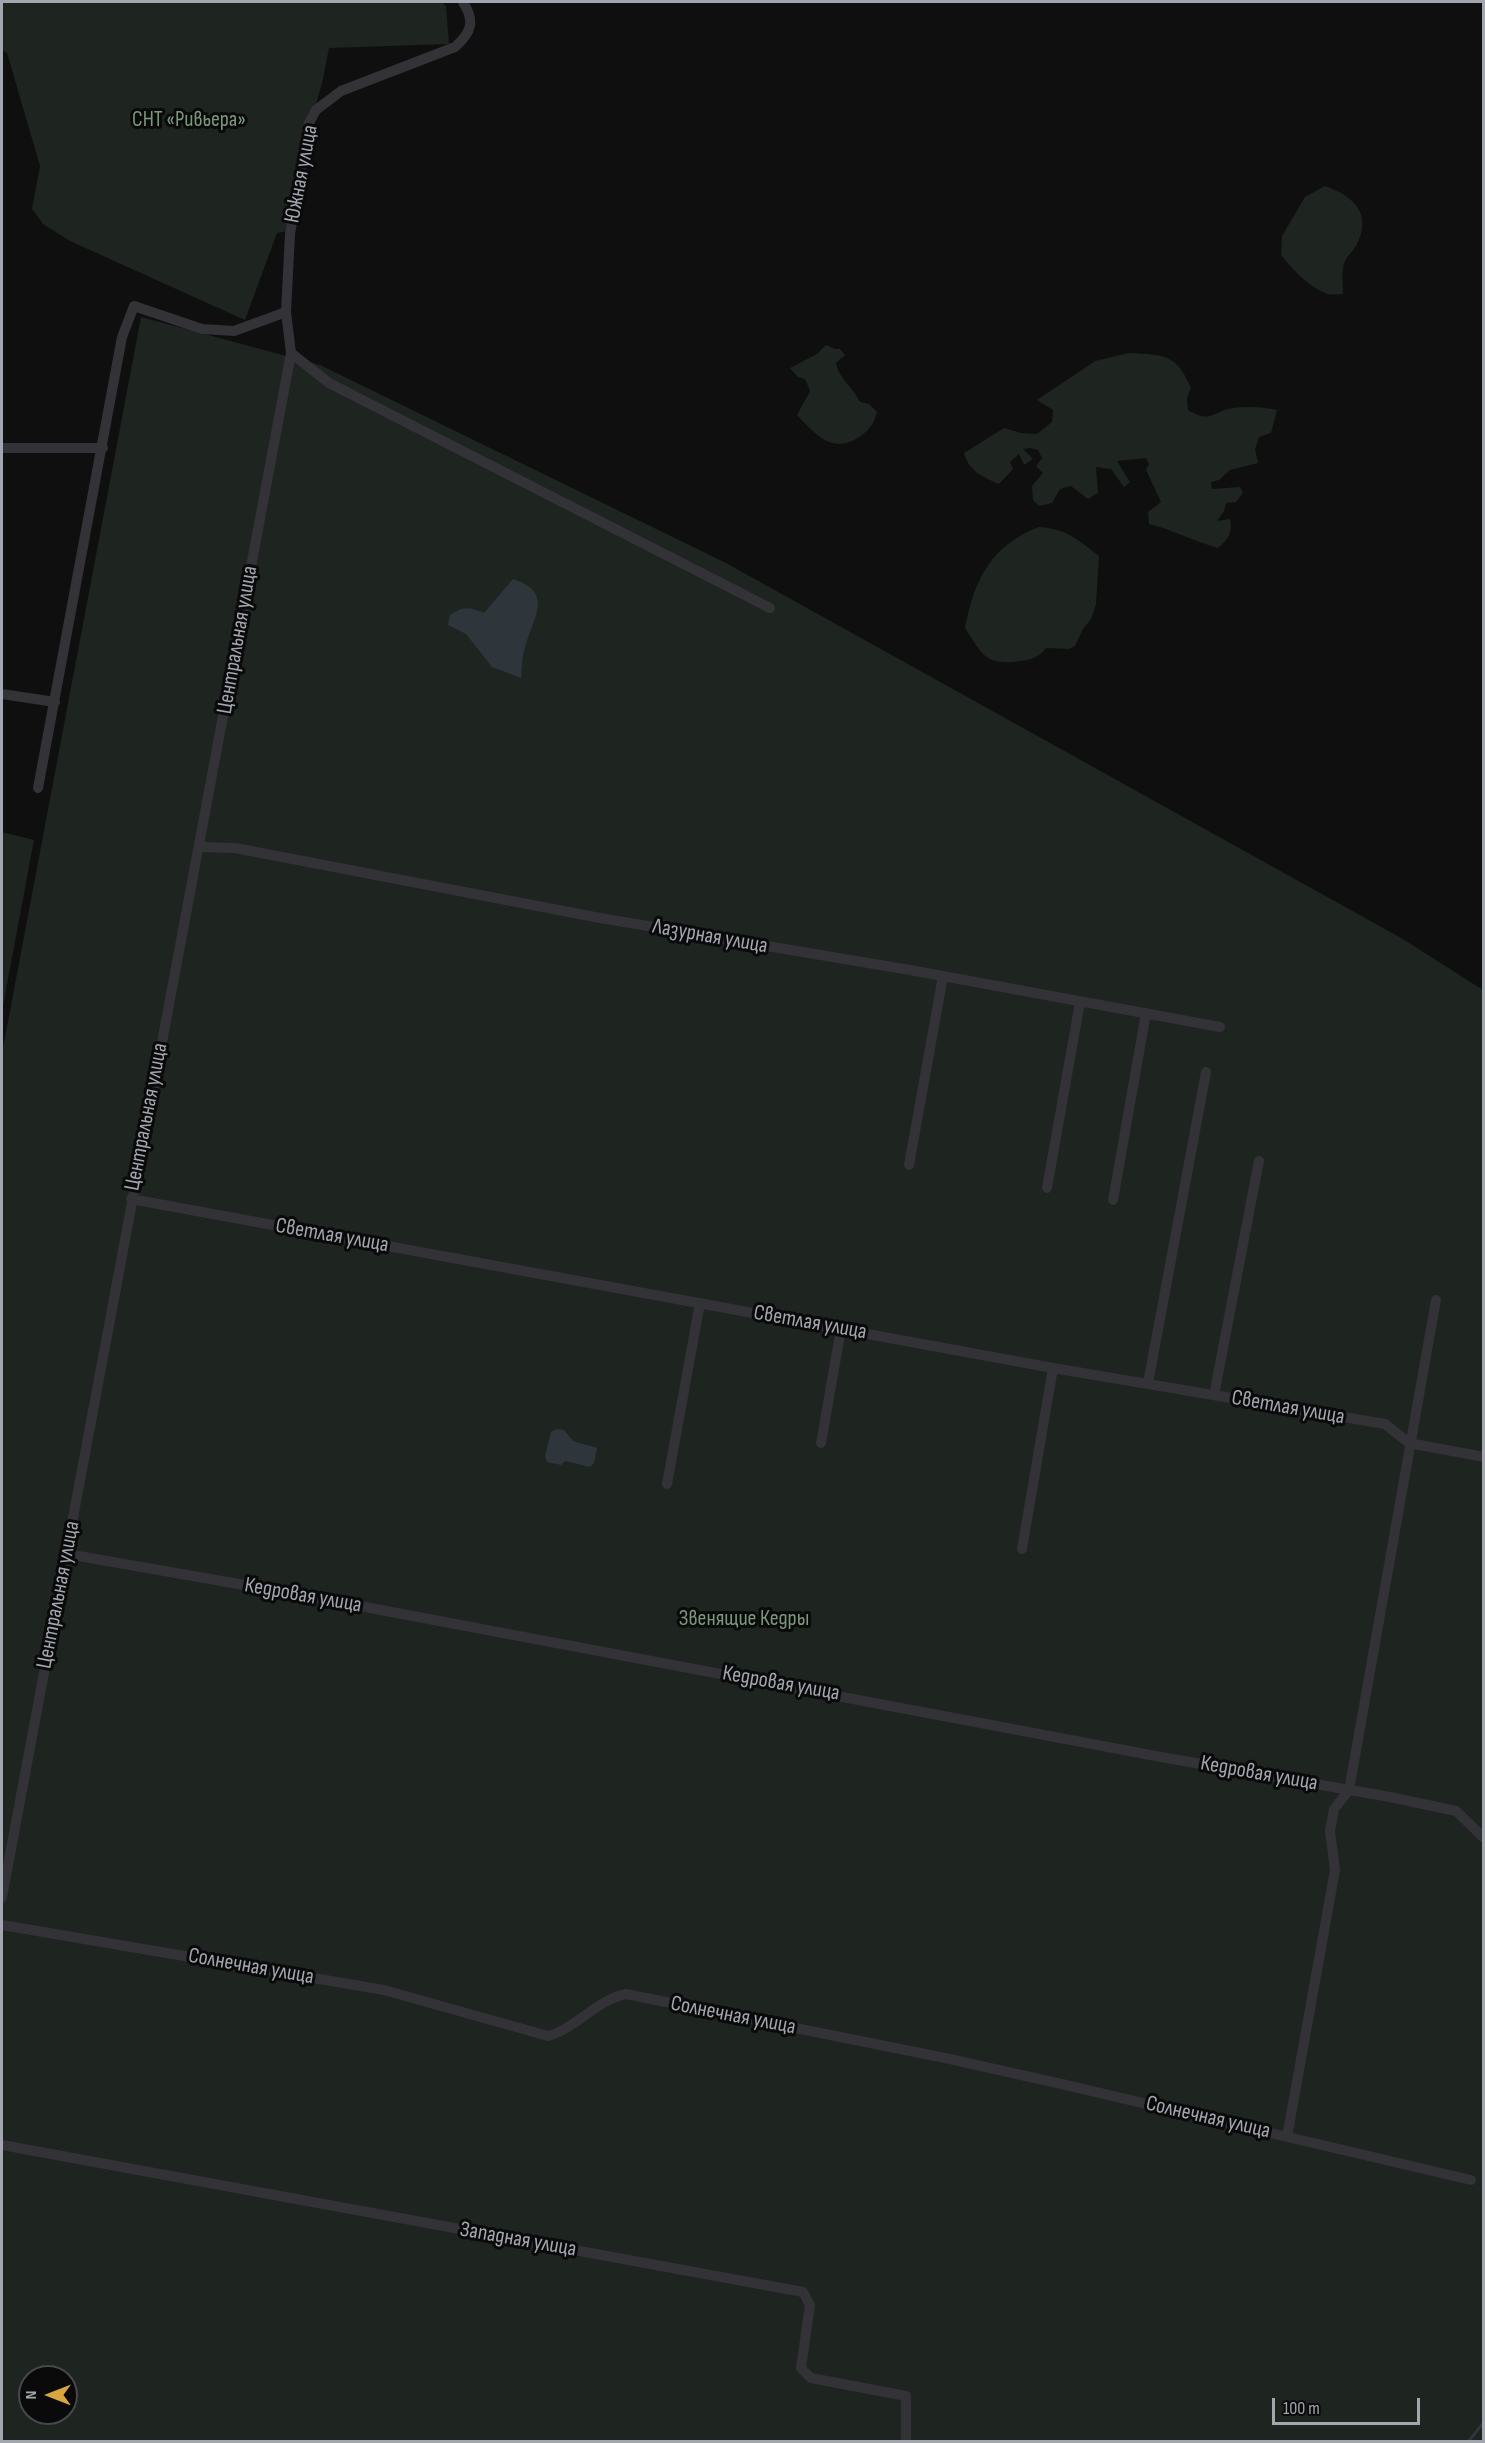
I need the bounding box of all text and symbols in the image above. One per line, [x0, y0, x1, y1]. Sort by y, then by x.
park label: СНТ «Ривьера» [132, 107, 246, 133]
street label: Южная улица [280, 123, 324, 225]
street label: Центральная улица [212, 564, 264, 716]
street label: Лазурная улица [650, 914, 770, 960]
street label: Центральная улица [120, 1041, 174, 1193]
street label: Светлая улица [273, 1213, 391, 1259]
street label: Светлая улица [751, 1300, 869, 1346]
street label: Светлая улица [1229, 1385, 1347, 1431]
street label: Центральная улица [32, 1519, 86, 1671]
street label: Кедровая улица [242, 1573, 364, 1619]
park label: Звенящие Кедры [679, 1606, 809, 1632]
street label: Кедровая улица [720, 1661, 842, 1707]
street label: Кедровая улица [1198, 1751, 1320, 1797]
street label: Солнечная улица [186, 1943, 316, 1991]
street label: Солнечная улица [668, 1991, 798, 2041]
street label: Солнечная улица [1143, 2091, 1273, 2145]
street label: Западная улица [458, 2217, 578, 2263]
north arrow [18, 2365, 78, 2425]
scale bar [1275, 2386, 1424, 2424]
text: N [22, 2391, 41, 2399]
text: 100 m [1283, 2398, 1320, 2419]

